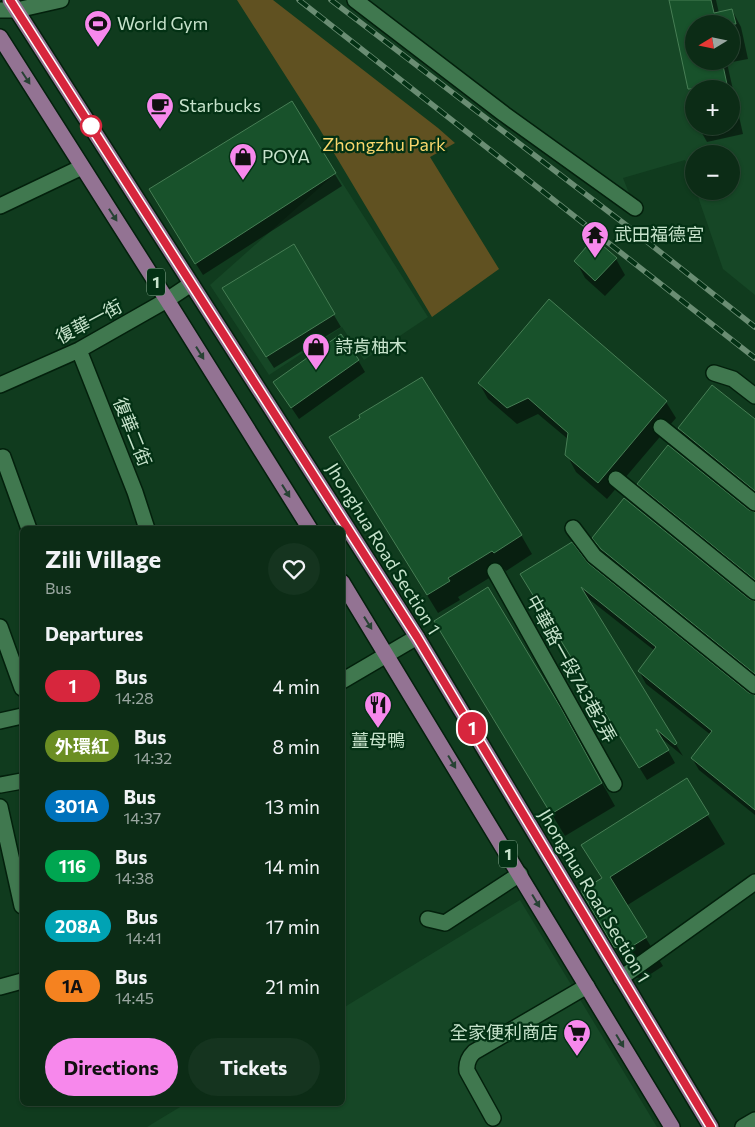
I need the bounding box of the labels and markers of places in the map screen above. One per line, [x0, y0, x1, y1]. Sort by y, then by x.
sports icon: World Gym [83, 9, 113, 48]
place label: World Gym [117, 12, 208, 34]
cafe icon: Starbucks [145, 91, 175, 130]
place label: Starbucks [179, 94, 261, 116]
unlabelled marker [80, 115, 102, 137]
shop icon: POYA [228, 142, 258, 181]
place label: POYA [262, 145, 310, 167]
temple icon: 武田福德宮 [580, 220, 610, 259]
place label: 武田福德宮 [614, 223, 704, 245]
shop icon: 詩肯柚木 [301, 332, 331, 371]
place label: 詩肯柚木 [335, 335, 407, 357]
restaurant icon: 薑母鴨 [363, 690, 393, 729]
place label: 薑母鴨 [351, 729, 405, 751]
supermarket icon: 全家便利商店 [562, 1018, 592, 1057]
place label: 全家便利商店 [450, 1021, 558, 1043]

